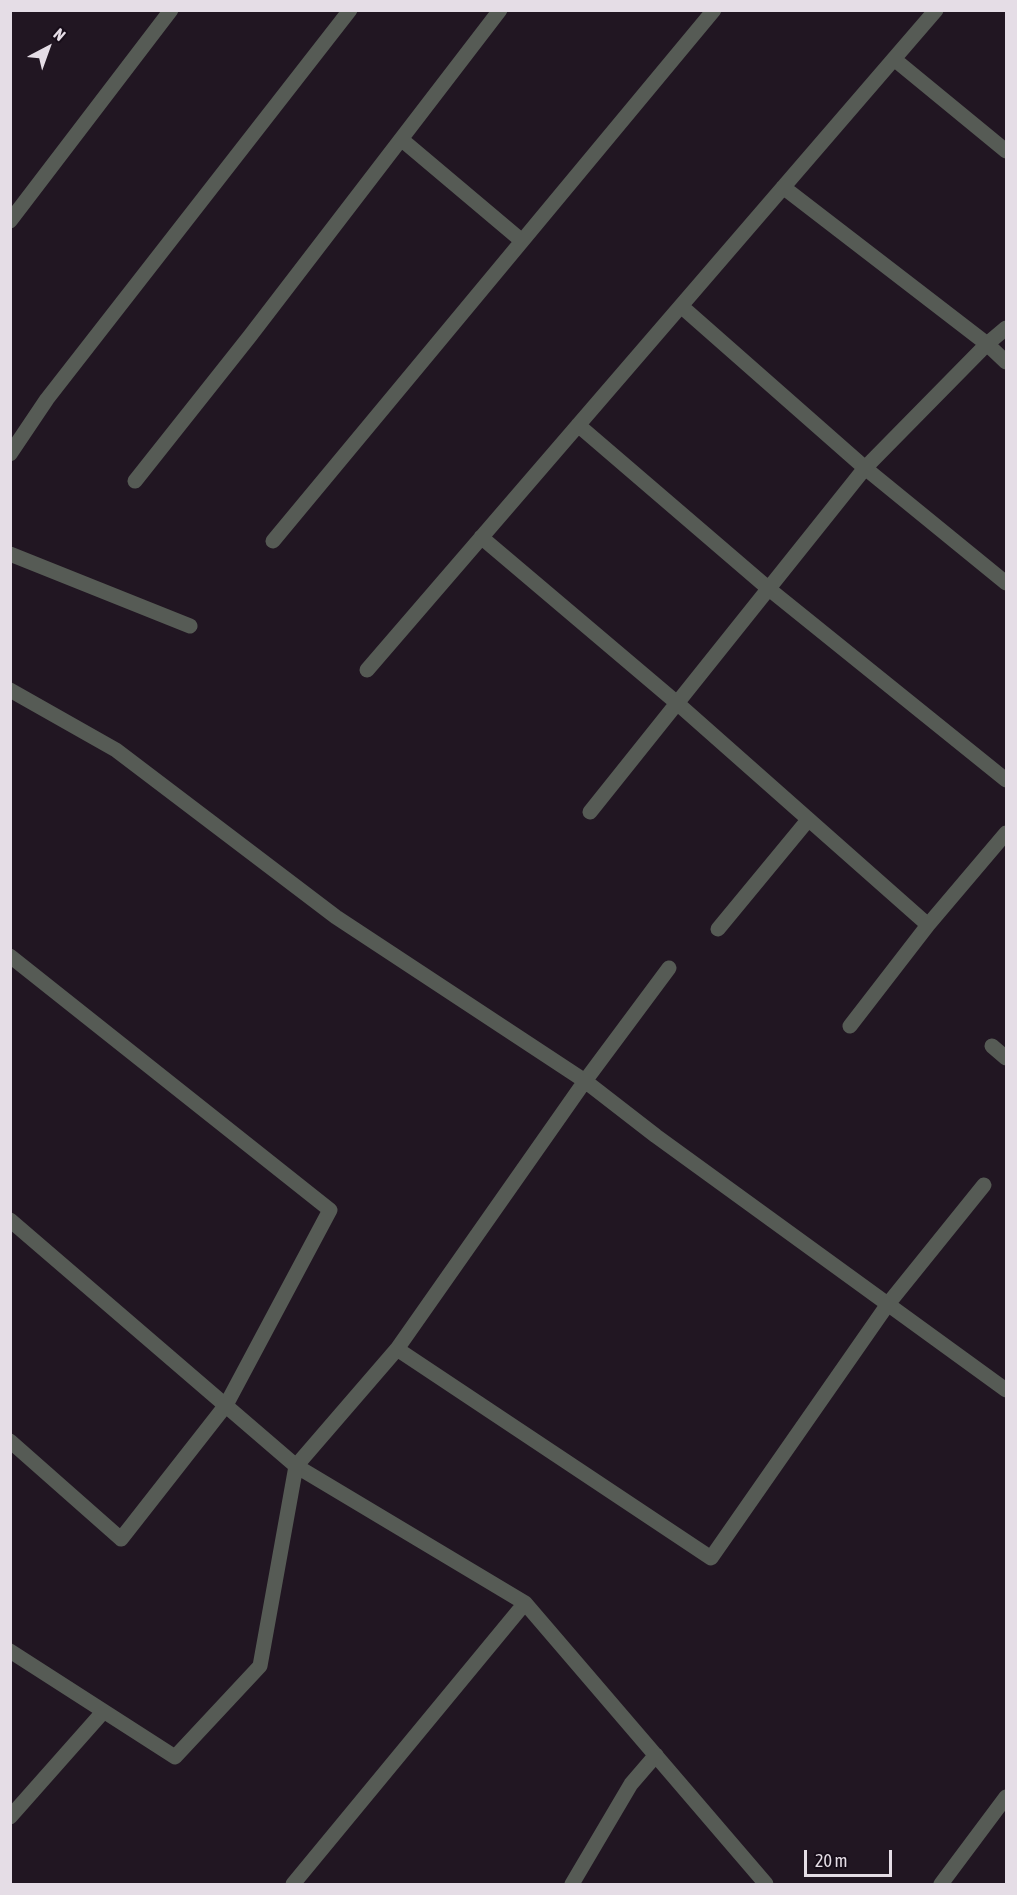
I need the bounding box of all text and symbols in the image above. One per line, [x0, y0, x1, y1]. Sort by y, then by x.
north arrow [18, 18, 78, 78]
text: N [50, 25, 69, 44]
scale bar [807, 1838, 896, 1876]
text: 20 m [815, 1850, 847, 1871]

